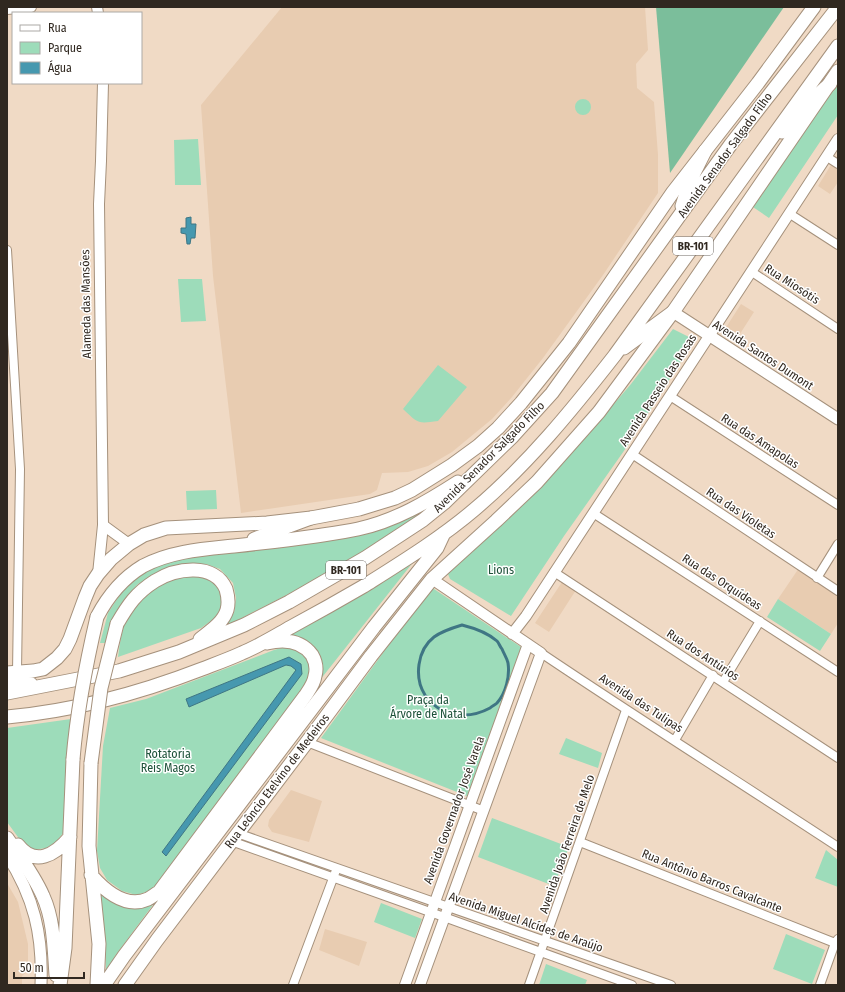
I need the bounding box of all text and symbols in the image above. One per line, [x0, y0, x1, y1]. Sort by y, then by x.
legend [12, 12, 142, 84]
text: Rua [48, 21, 67, 35]
text: Parque [48, 41, 82, 55]
text: Água [48, 60, 72, 75]
street label: Avenida Senador Salgado Filho [675, 90, 775, 220]
road number: BR-101 [673, 237, 713, 255]
street label: Alameda das Mansões [78, 249, 94, 359]
street label: Rua Miosótis [762, 261, 822, 307]
street label: Avenida Santos Dumont [710, 317, 816, 393]
street label: Avenida Passeio das Rosas [617, 331, 699, 449]
street label: Avenida Senador Salgado Filho [431, 399, 547, 515]
street label: Rua das Amapolas [719, 411, 801, 471]
street label: Rua das Violetas [704, 485, 778, 541]
street label: Rua das Orquídeas [680, 551, 764, 613]
road number: BR-101 [326, 561, 366, 579]
park label: Lions [488, 563, 514, 577]
street label: Rua dos Antúrios [664, 626, 742, 684]
street label: Avenida das Tulipas [597, 671, 685, 735]
park label: Praça da Árvore de Natal [390, 693, 466, 721]
street label: Rua Leôncio Etelvino de Medeiros [222, 711, 332, 851]
street label: Avenida Governador José Varela [421, 734, 487, 886]
park label: Rotatoria Reis Magos [141, 747, 195, 775]
street label: Avenida João Ferreira de Melo [537, 773, 597, 915]
street label: Rua Antônio Barros Cavalcante [640, 846, 784, 916]
street label: Avenida Miguel Alcídes de Araújo [447, 889, 605, 955]
scale bar [14, 954, 84, 980]
text: 50 m [20, 961, 44, 975]

